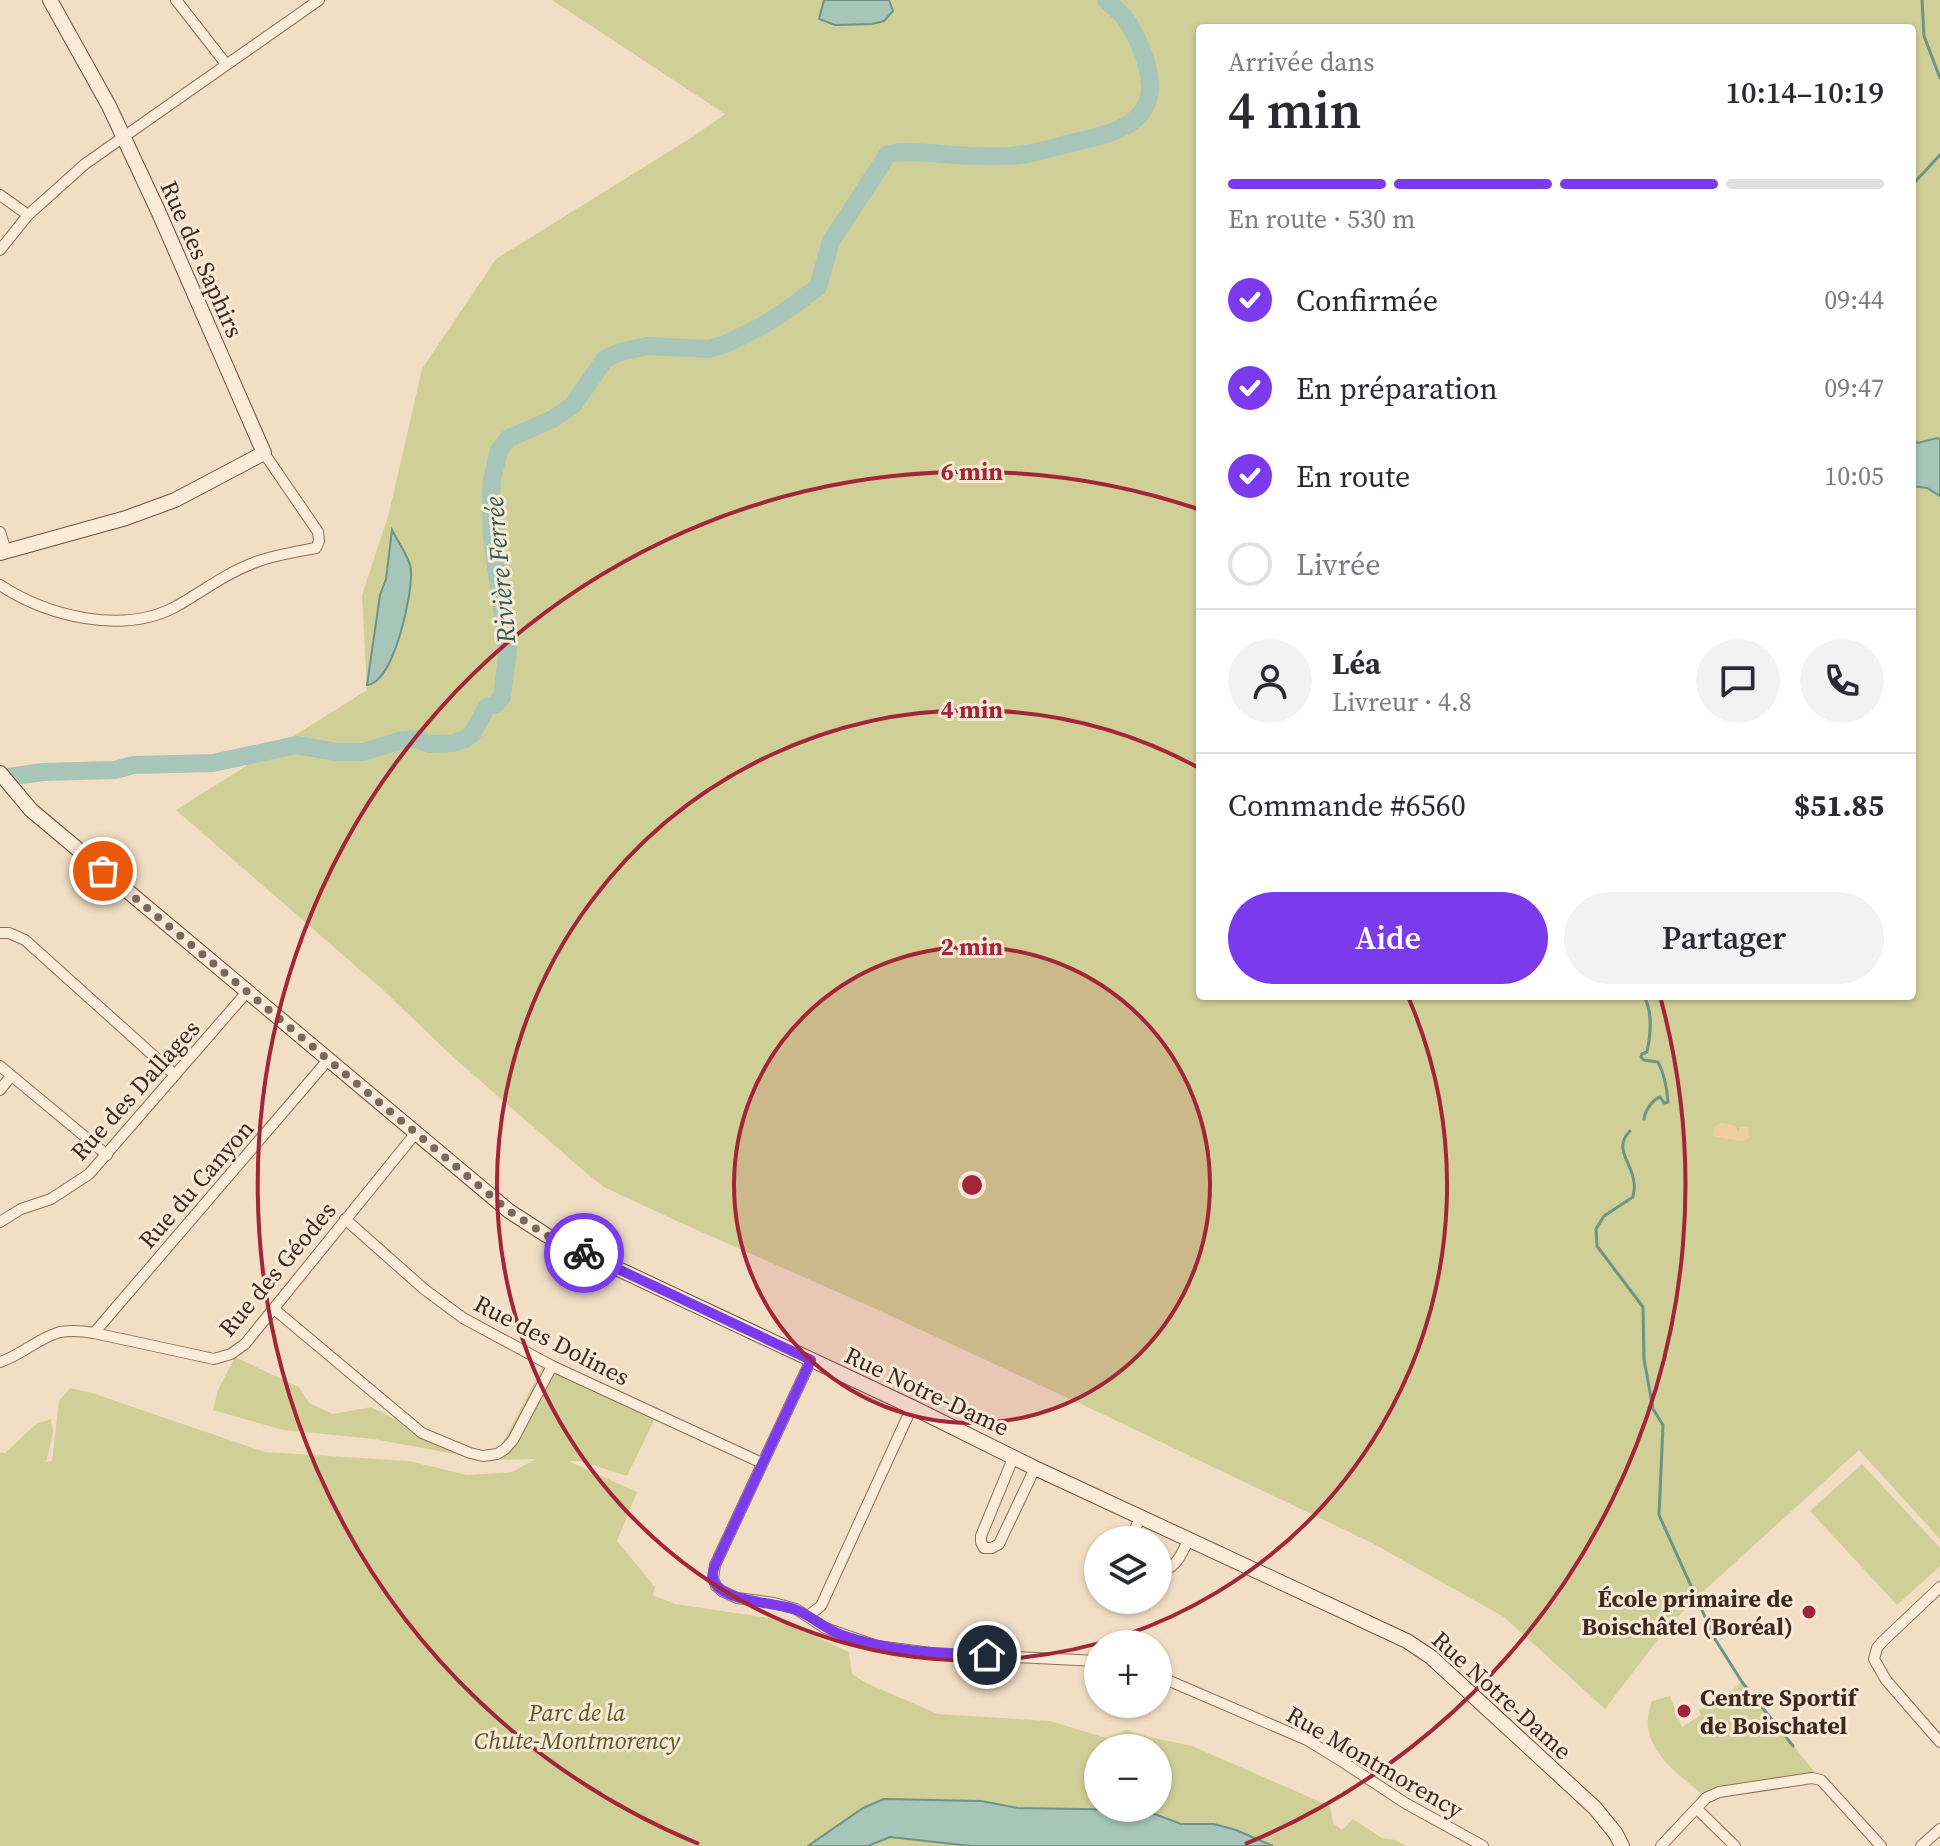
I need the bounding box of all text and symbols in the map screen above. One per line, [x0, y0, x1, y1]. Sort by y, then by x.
text: Arrivée dans [1228, 44, 1374, 80]
text: 10:14–10:19 [1725, 72, 1884, 113]
text: 4 min [1228, 74, 1361, 145]
street label: Rue des Saphirs [153, 175, 251, 343]
text: En route · 530 m [1228, 201, 1416, 237]
icon: check [1228, 278, 1272, 322]
text: Confirmée [1296, 280, 1438, 321]
text: 09:44 [1824, 282, 1884, 318]
icon: check [1228, 366, 1272, 410]
text: En préparation [1296, 368, 1498, 409]
text: 09:47 [1824, 370, 1884, 406]
icon: check [1228, 454, 1272, 498]
text: 6 min [941, 455, 1003, 488]
text: En route [1296, 456, 1410, 497]
text: 10:05 [1824, 458, 1884, 494]
water label: Rivière Ferrée [476, 495, 524, 646]
text: Livrée [1296, 544, 1381, 585]
button: person [1228, 639, 1312, 723]
button: chat [1696, 639, 1780, 723]
button: phone [1800, 639, 1884, 723]
text: Léa [1332, 643, 1381, 684]
text: Livreur · 4.8 [1332, 684, 1472, 720]
text: 4 min [941, 693, 1003, 726]
text: Commande #6560 [1228, 785, 1466, 826]
text: $51.85 [1794, 785, 1884, 826]
pin [69, 837, 137, 905]
icon: bag [81, 849, 125, 893]
button: Aide [1228, 892, 1548, 984]
button: Partager [1564, 892, 1884, 984]
text: 2 min [941, 930, 1003, 963]
street label: Rue des Dallages [63, 1012, 207, 1168]
street label: Rue du Canyon [131, 1113, 261, 1255]
centre of rings [958, 1171, 986, 1199]
street label: Rue des Géodes [211, 1194, 343, 1344]
courier [544, 1213, 624, 1293]
icon: bike [562, 1231, 606, 1275]
street label: Rue des Dolines [469, 1287, 635, 1393]
street label: Rue Notre-Dame [839, 1338, 1015, 1444]
map controls [1084, 1526, 1172, 1822]
button: layers [1084, 1526, 1172, 1614]
place label: École primaire de Boischâtel (Boréal) [1582, 1582, 1793, 1643]
marker: École primaire de Boischâtel (Boréal) [1800, 1603, 1818, 1621]
pin [953, 1621, 1021, 1689]
street label: Rue Notre-Dame [1425, 1623, 1579, 1767]
button: + [1084, 1630, 1172, 1718]
icon: home [965, 1633, 1009, 1677]
place label: Centre Sportif de Boischatel [1700, 1681, 1860, 1742]
park label: Parc de la Chute-Montmorency [474, 1696, 681, 1757]
street label: Rue Montmorency [1281, 1698, 1470, 1826]
marker: Centre Sportif de Boischatel [1675, 1702, 1693, 1720]
button: − [1084, 1734, 1172, 1822]

